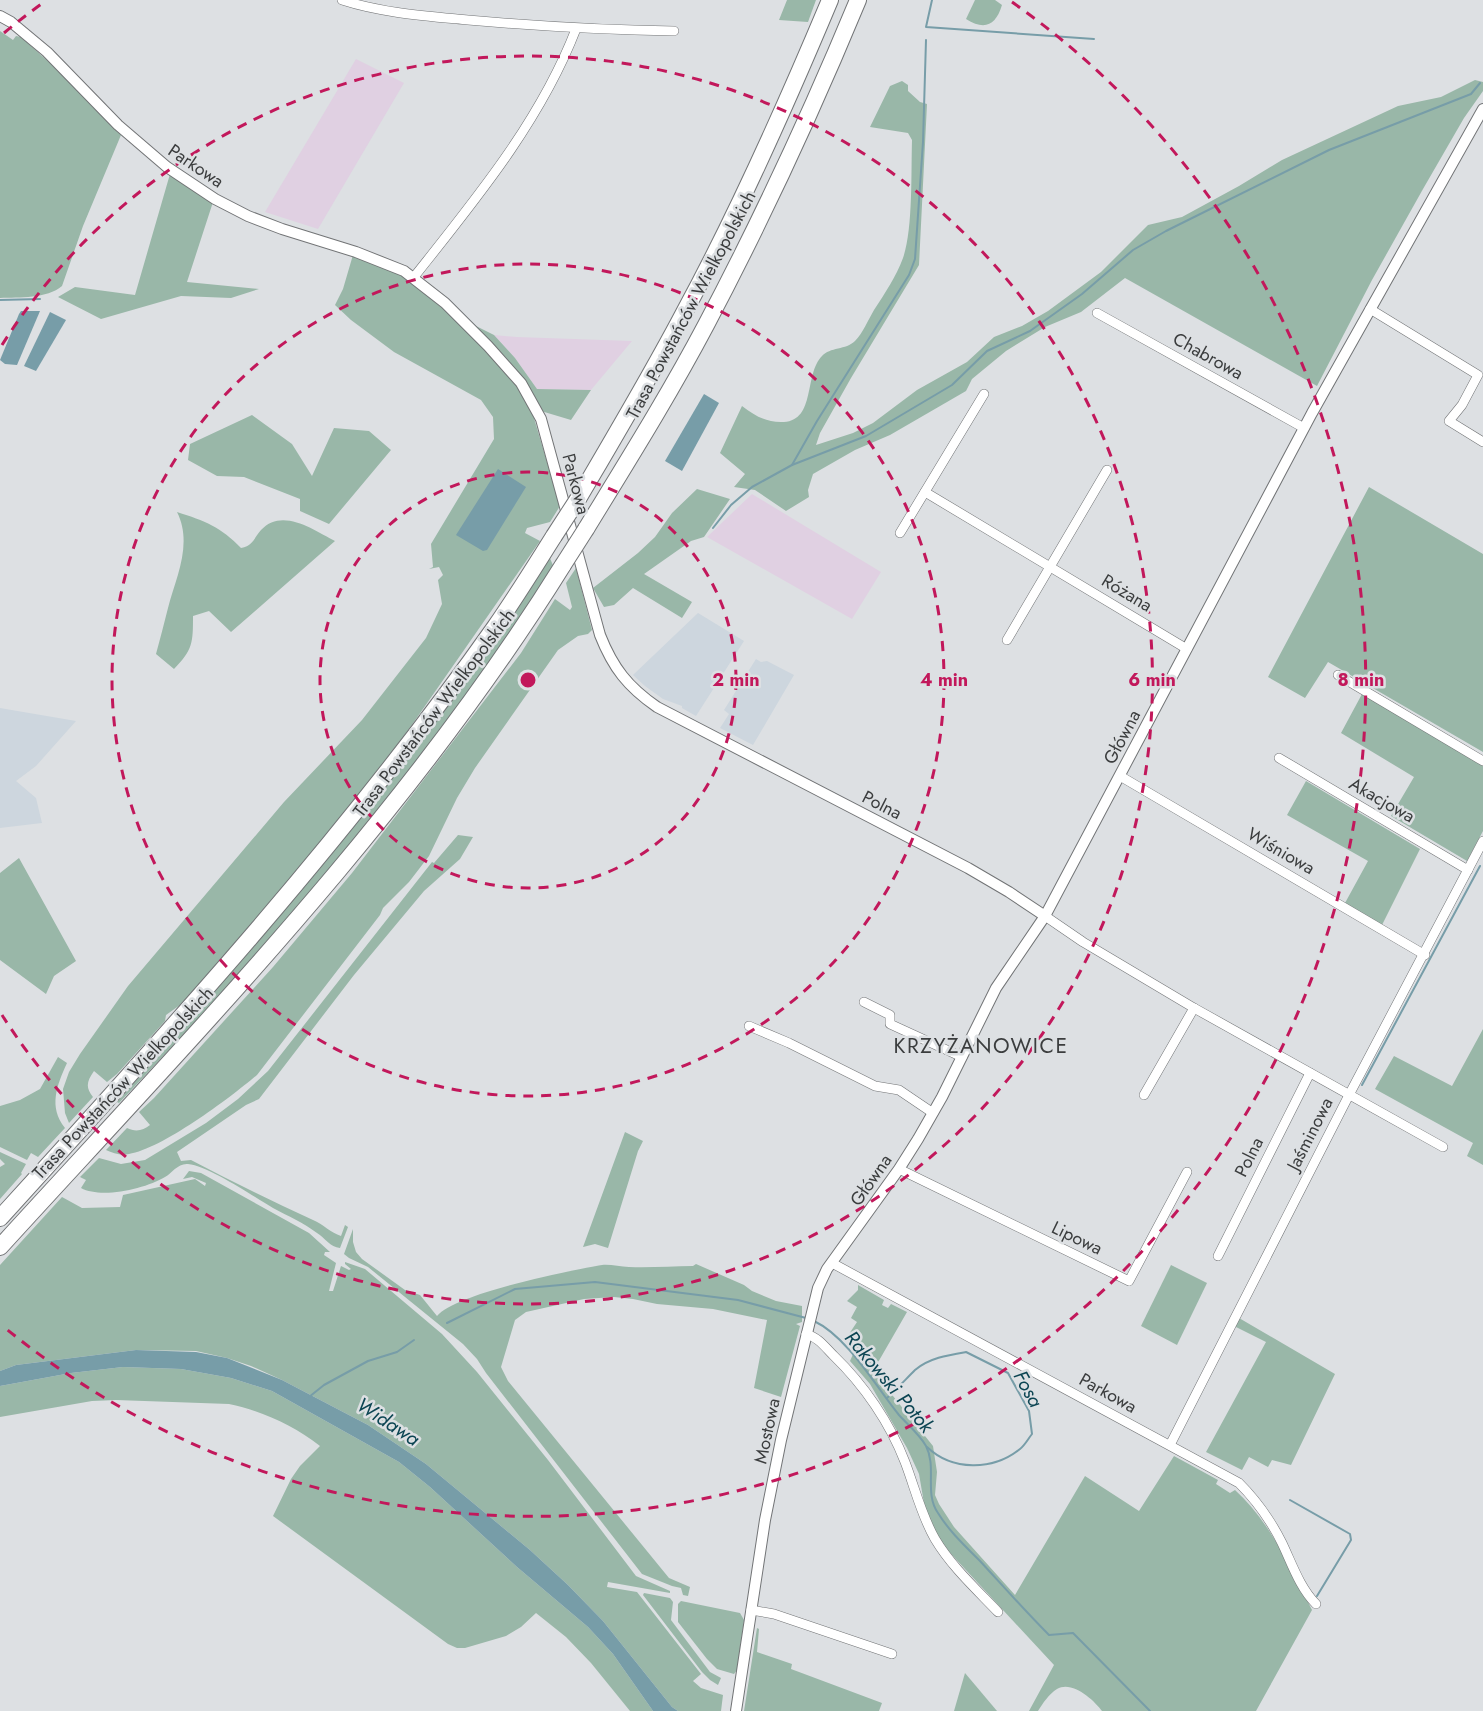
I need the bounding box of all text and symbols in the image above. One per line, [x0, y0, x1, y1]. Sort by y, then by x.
street label: Parkowa [163, 138, 229, 194]
street label: Trasa Powstańców Wielkopolskich [620, 186, 762, 424]
street label: Chabrowa [1168, 326, 1248, 386]
street label: Parkowa [555, 451, 597, 517]
street label: Różana [1097, 568, 1157, 618]
street label: Trasa Powstańców Wielkopolskich [347, 603, 521, 823]
text: 2 min [712, 667, 760, 693]
text: 4 min [920, 667, 968, 693]
text: 6 min [1128, 667, 1176, 693]
text: 8 min [1338, 667, 1384, 693]
centre of rings [518, 670, 538, 690]
street label: Główna [1097, 705, 1147, 769]
street label: Akacjowa [1344, 771, 1420, 829]
street label: Polna [858, 784, 906, 826]
street label: Wiśniowa [1242, 821, 1320, 881]
street label: Trasa Powstańców Wielkopolskich [26, 981, 220, 1185]
district label: KRZYŻANOWICE [894, 1031, 1068, 1061]
street label: Jaśminowa [1280, 1093, 1339, 1177]
street label: Polna [1228, 1133, 1270, 1181]
street label: Główna [844, 1149, 898, 1211]
street label: Lipowa [1047, 1215, 1107, 1261]
water label: Rakowski Potok [838, 1325, 941, 1441]
water label: Fosa [1006, 1365, 1050, 1413]
street label: Parkowa [1074, 1367, 1142, 1419]
water label: Widawa [351, 1391, 425, 1453]
street label: Mostowa [747, 1396, 787, 1466]

